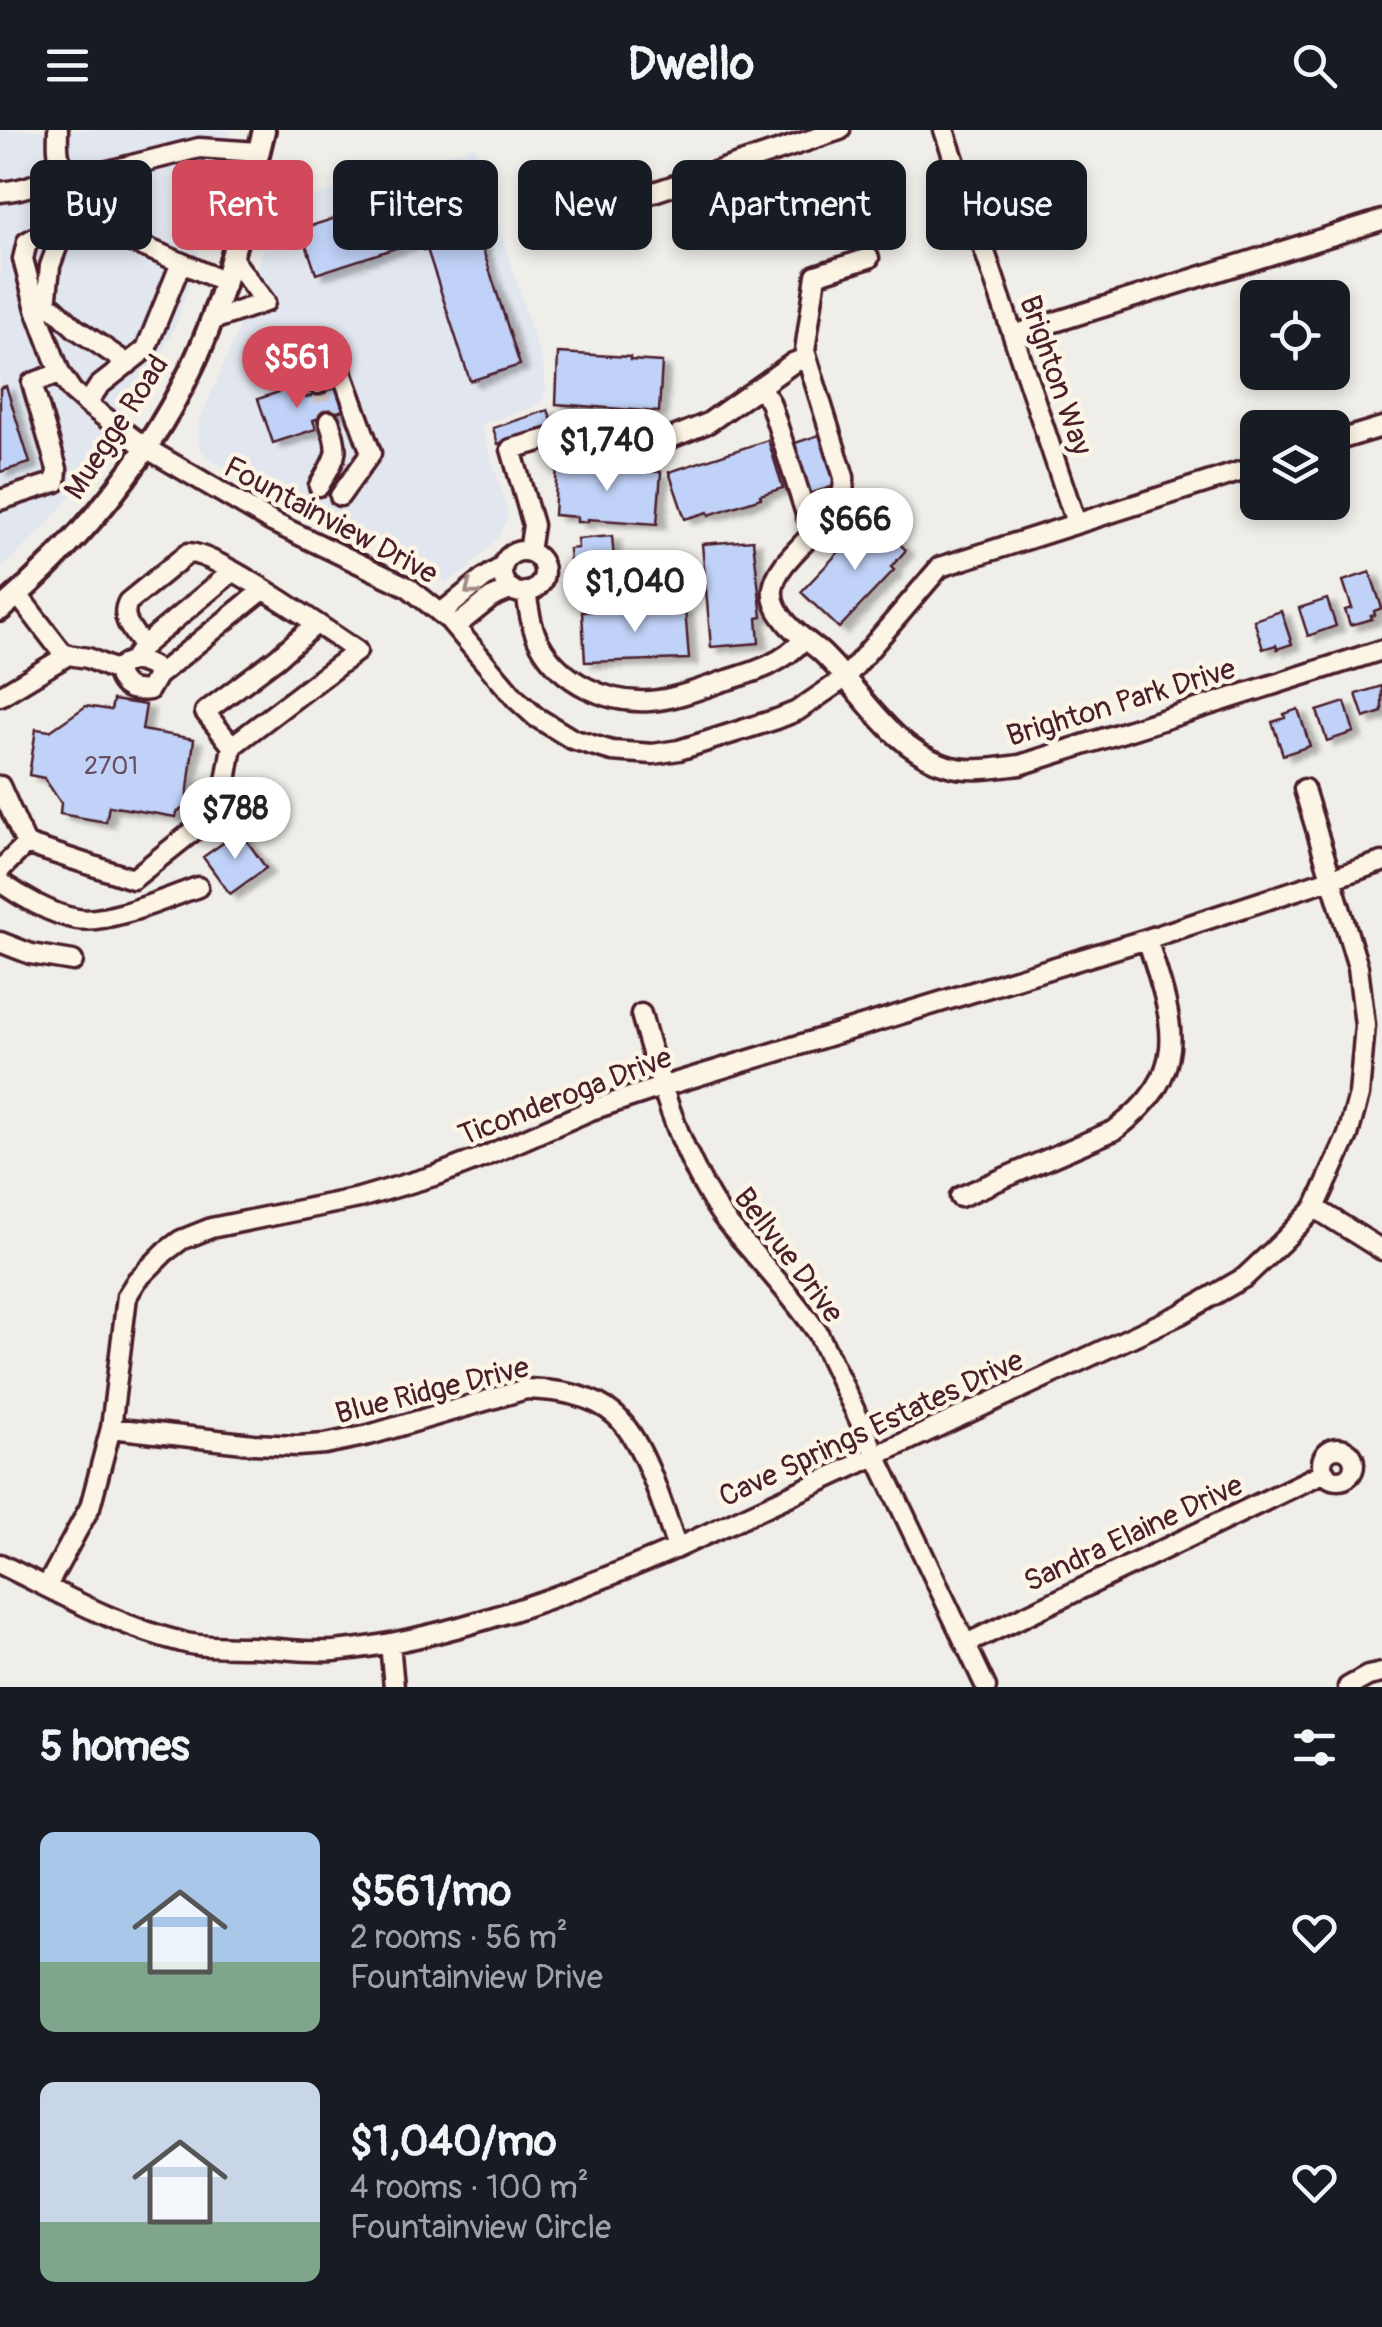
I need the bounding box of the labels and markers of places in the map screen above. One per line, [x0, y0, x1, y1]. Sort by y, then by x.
pin: $561 [238, 326, 356, 411]
pin: $1,740 [526, 409, 688, 494]
pin: $666 [796, 488, 914, 573]
pin: $1,040 [554, 550, 716, 635]
pin: $788 [176, 777, 294, 862]

